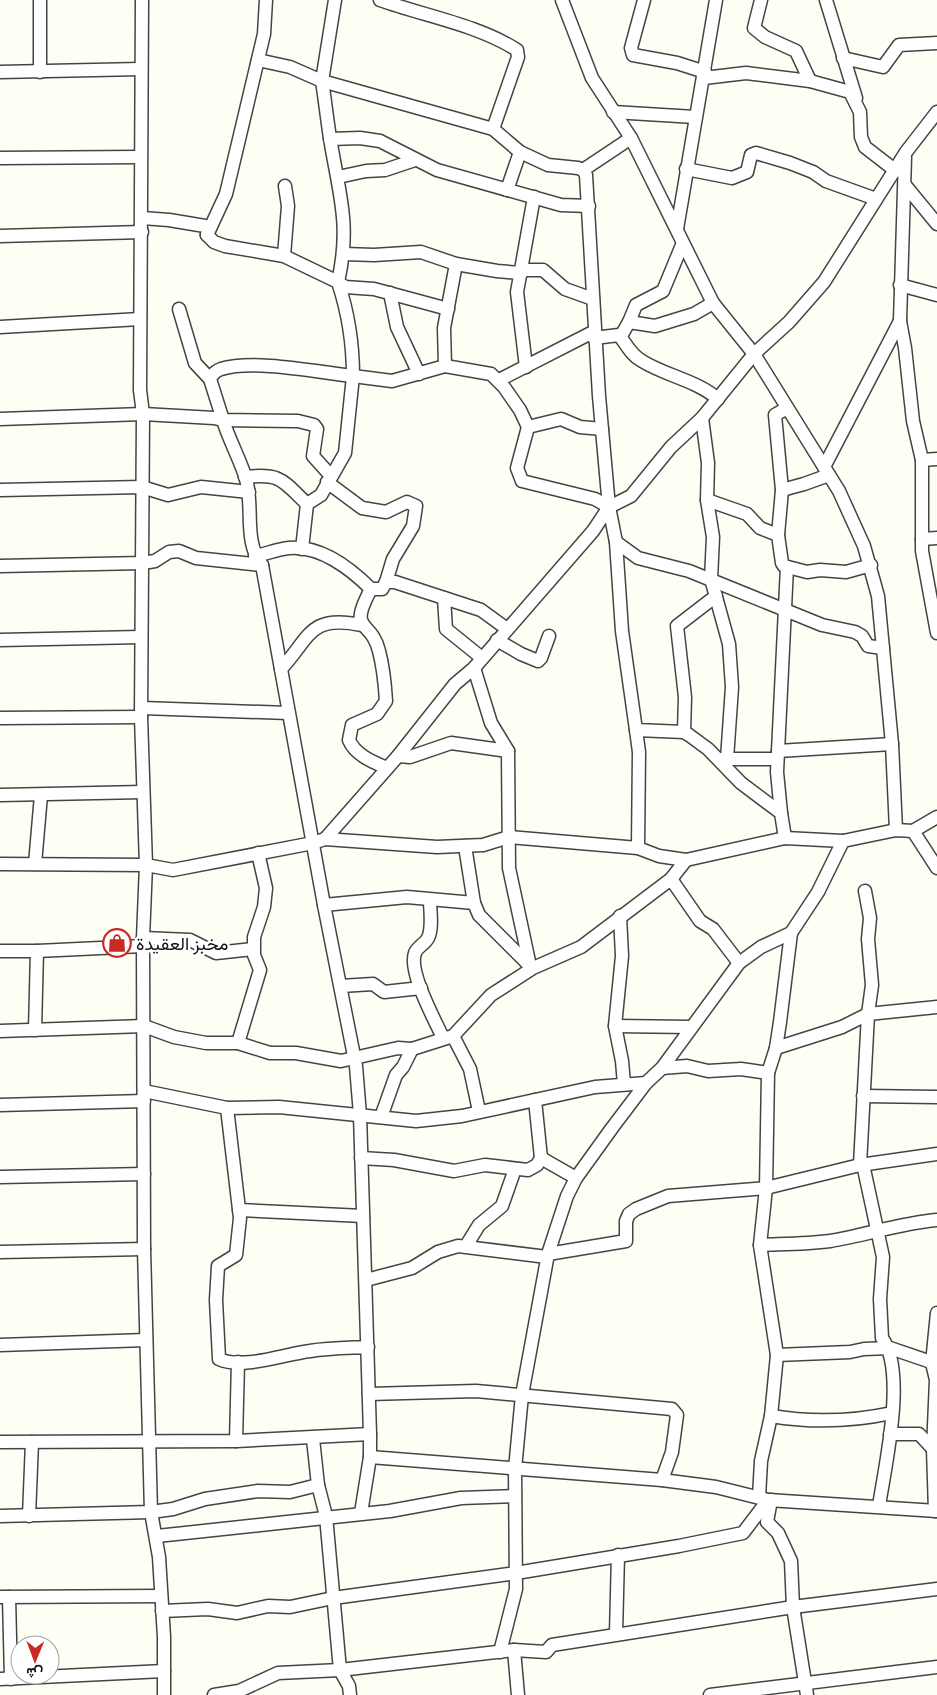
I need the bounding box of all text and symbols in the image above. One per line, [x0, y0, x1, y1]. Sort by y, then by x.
shop icon: مخبز العقيدة [102, 928, 132, 958]
place label: مخبز العقيدة [136, 932, 228, 955]
north arrow [10, 1635, 60, 1685]
text: ش [26, 1664, 43, 1682]

